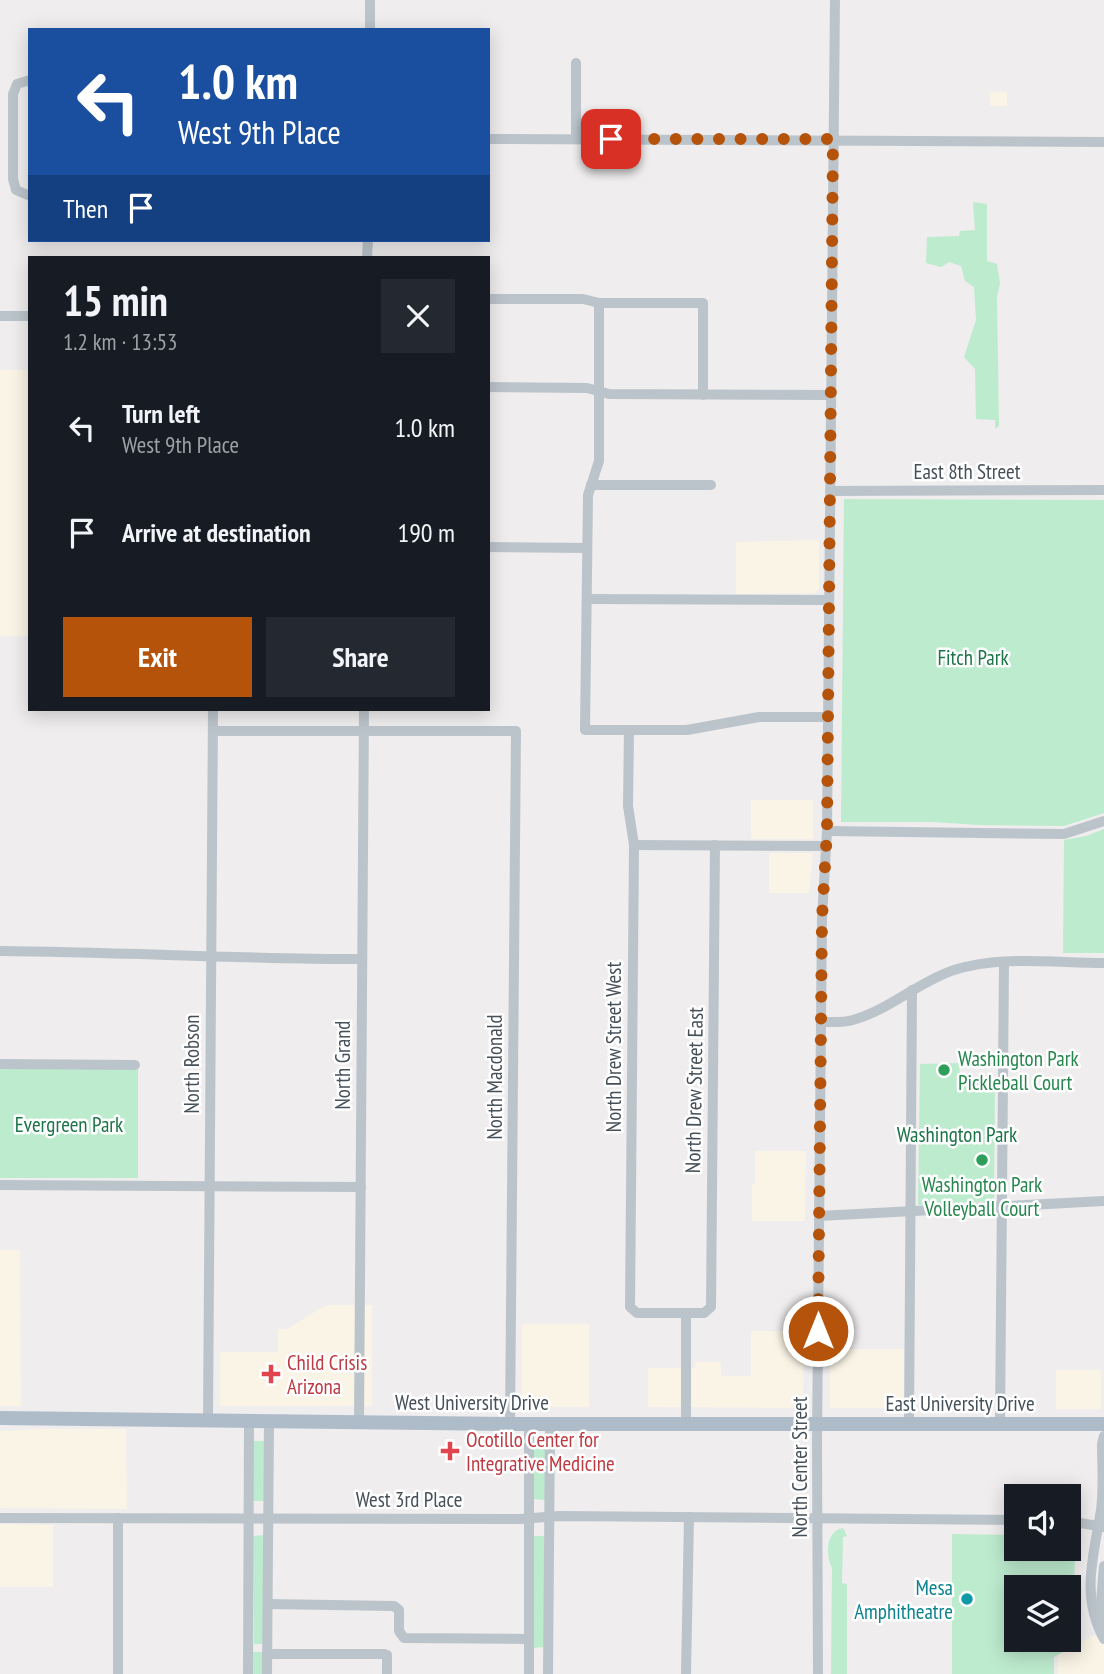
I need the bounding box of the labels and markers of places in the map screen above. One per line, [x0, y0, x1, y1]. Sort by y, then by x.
pin [581, 109, 641, 169]
place label: Washington Park Pickleball Court [958, 1045, 1079, 1096]
marker: Washington Park Pickleball Court [936, 1062, 952, 1078]
marker: Washington Park Volleyball Court [974, 1152, 990, 1168]
place label: Washington Park Volleyball Court [922, 1171, 1042, 1222]
place label: Child Crisis Arizona [287, 1349, 367, 1400]
marker: Child Crisis Arizona [261, 1364, 281, 1384]
place label: Ocotillo Center for Integrative Medicine [466, 1426, 615, 1477]
marker: Ocotillo Center for Integrative Medicine [440, 1441, 460, 1461]
place label: Mesa Amphitheatre [854, 1574, 953, 1625]
marker: Mesa Amphitheatre [959, 1591, 975, 1607]

